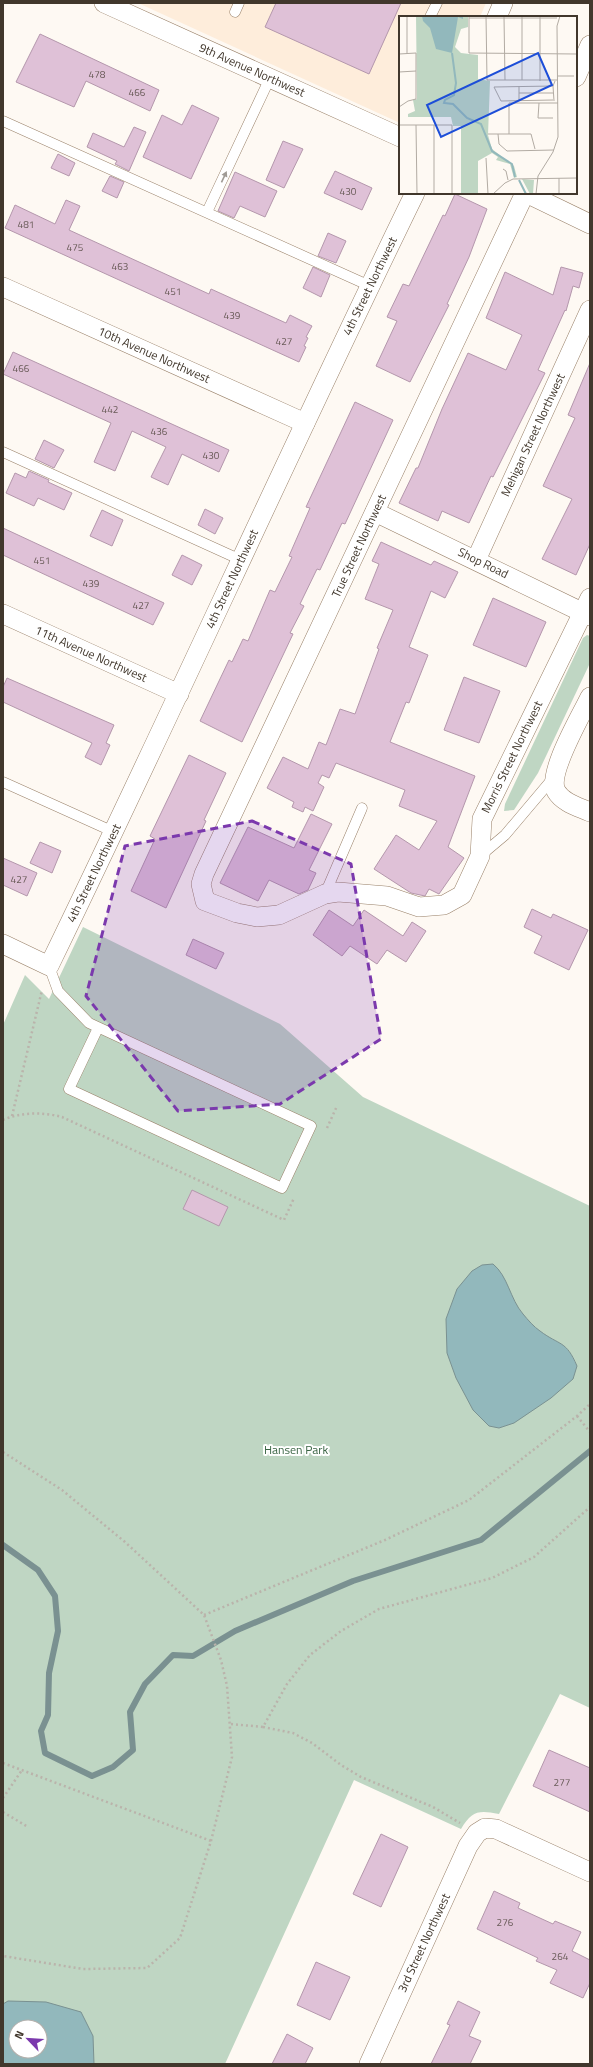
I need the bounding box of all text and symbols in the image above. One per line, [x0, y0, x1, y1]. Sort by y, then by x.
inset map [399, 16, 577, 194]
street label: 9th Avenue Northwest [196, 38, 309, 102]
house number: 478 [89, 67, 106, 82]
house number: 466 [129, 85, 146, 100]
one-way arrow [221, 171, 227, 183]
house number: 430 [340, 184, 357, 199]
house number: 481 [18, 217, 34, 232]
street label: 4th Street Northwest [337, 233, 402, 338]
house number: 475 [67, 240, 84, 255]
house number: 463 [112, 259, 128, 274]
house number: 451 [165, 284, 181, 299]
house number: 439 [224, 308, 241, 323]
street label: 10th Avenue Northwest [95, 321, 214, 388]
house number: 427 [276, 334, 292, 349]
house number: 466 [13, 361, 30, 376]
street label: Mehigan Street Northwest [496, 369, 570, 500]
house number: 442 [102, 402, 118, 417]
house number: 436 [151, 424, 168, 439]
house number: 430 [203, 448, 220, 463]
street label: True Street Northwest [326, 490, 391, 601]
street label: 4th Street Northwest [200, 525, 263, 632]
street label: Shop Road [455, 542, 512, 583]
house number: 451 [34, 553, 50, 568]
house number: 439 [83, 576, 100, 591]
house number: 427 [133, 598, 149, 613]
street label: 11th Avenue Northwest [32, 620, 151, 687]
street label: Morris Street Northwest [476, 697, 547, 816]
street label: 4th Street Northwest [61, 820, 126, 925]
house number: 427 [11, 872, 27, 887]
park label: Hansen Park [264, 1440, 328, 1459]
house number: 277 [554, 1775, 570, 1790]
street label: 3rd Street Northwest [392, 1889, 455, 1995]
house number: 276 [497, 1915, 514, 1930]
house number: 264 [552, 1949, 569, 1964]
north arrow [8, 2019, 48, 2059]
text: N [10, 2028, 28, 2042]

